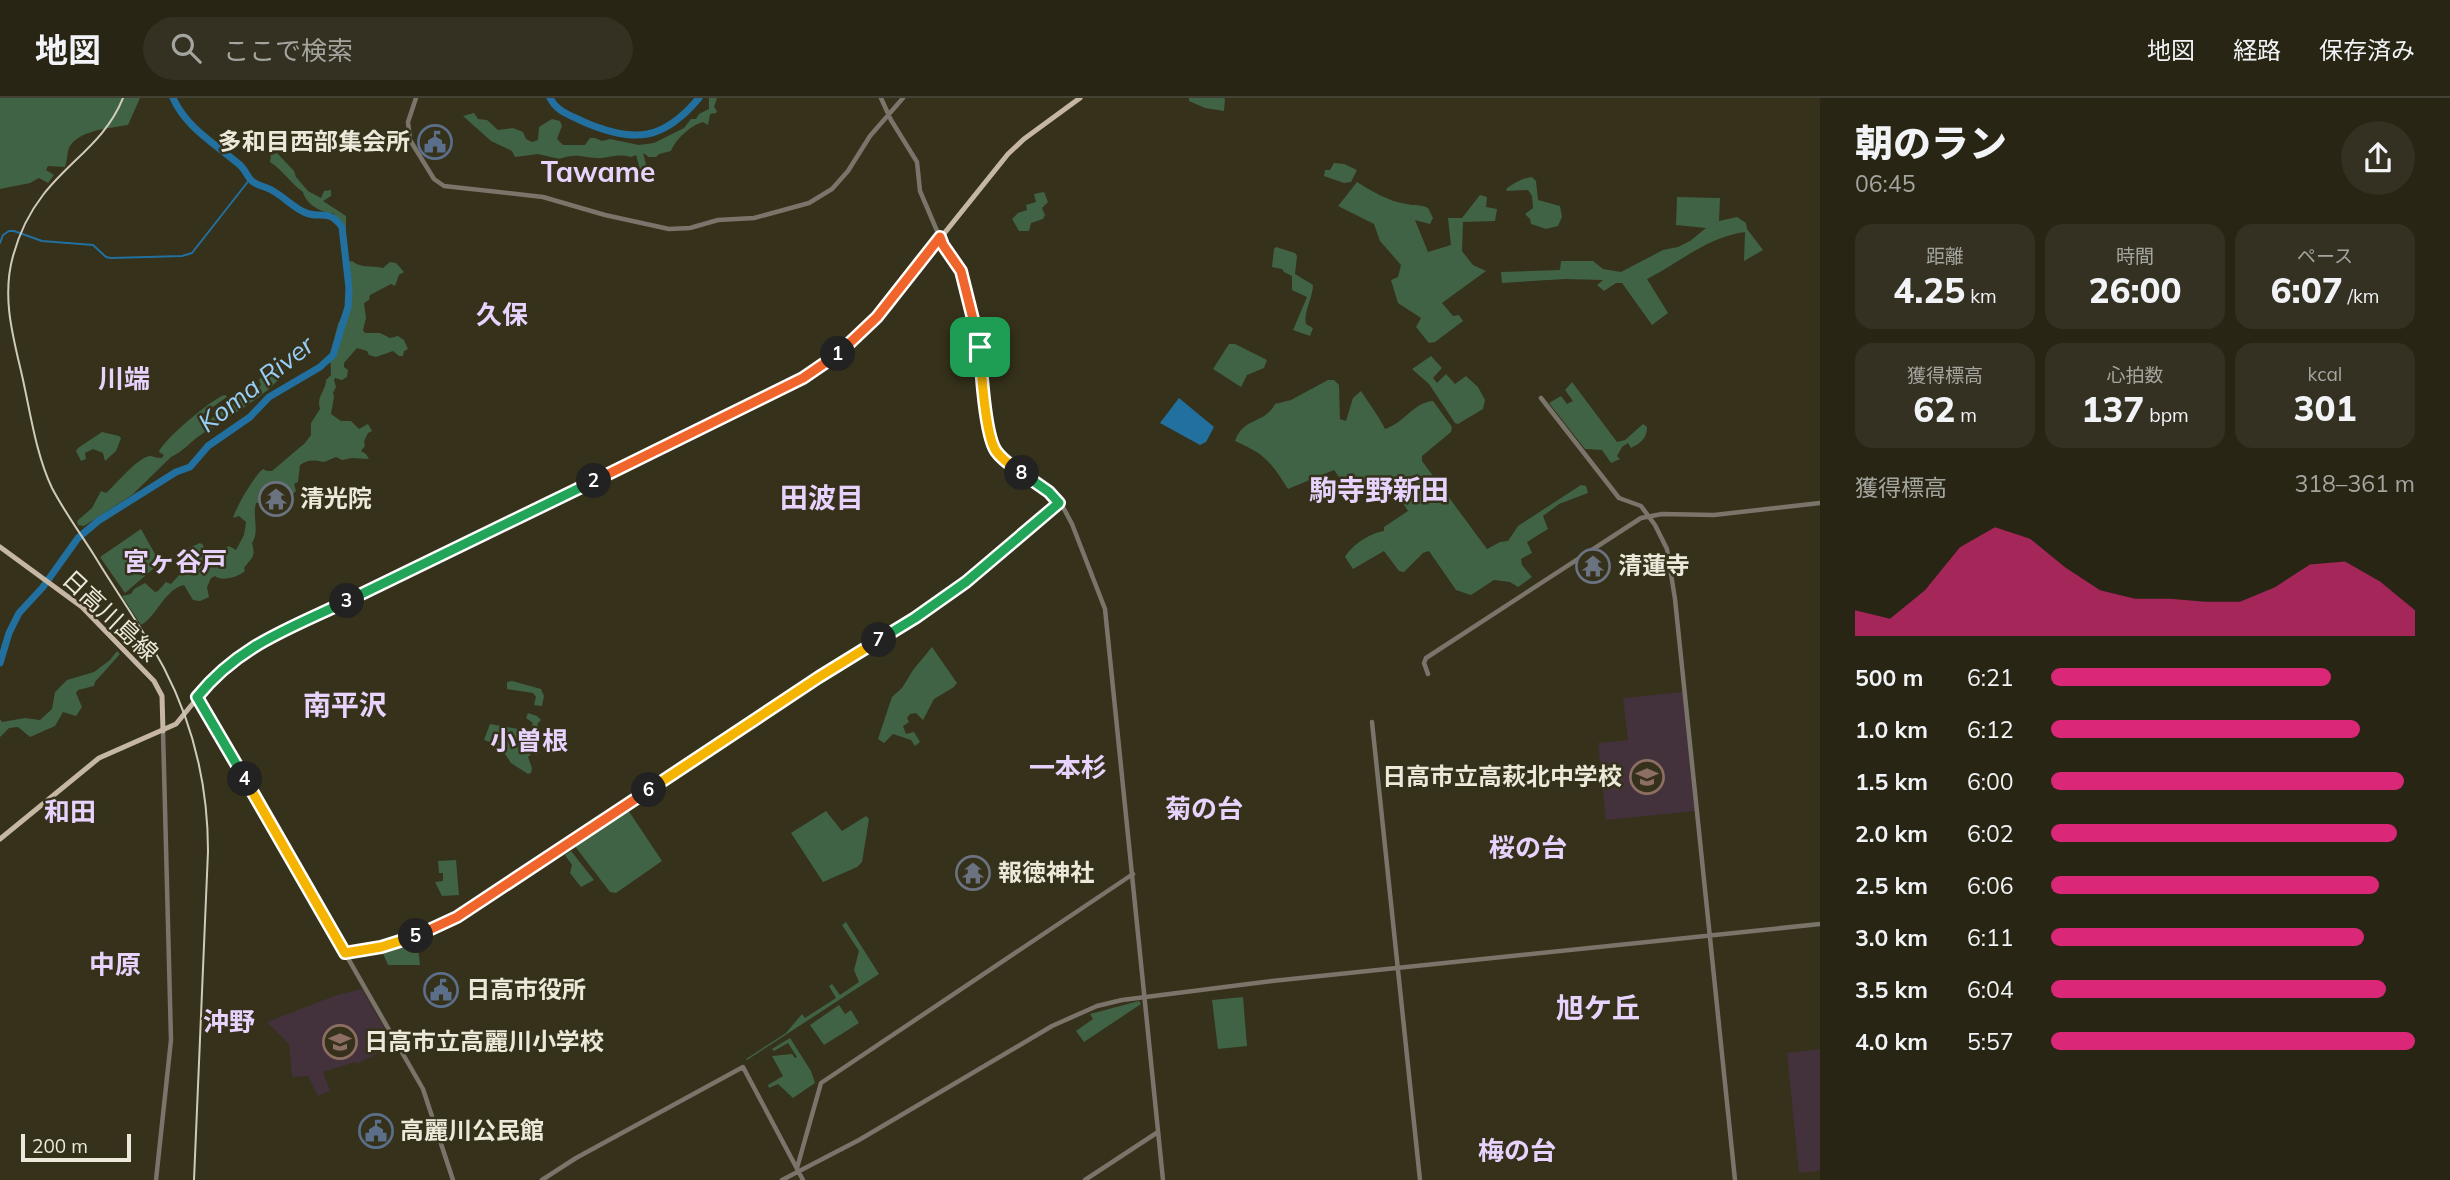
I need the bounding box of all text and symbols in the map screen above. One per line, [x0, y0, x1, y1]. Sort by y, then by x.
search box [143, 17, 633, 80]
text: 地図 [35, 29, 101, 70]
icon: search [167, 29, 205, 67]
text: ここで検索 [223, 34, 353, 67]
text: 地図 [2147, 35, 2195, 65]
text: 経路 [2233, 35, 2281, 65]
text: 保存済み [2319, 35, 2415, 65]
text: 朝のラン [1855, 119, 2007, 167]
button: share [2341, 121, 2415, 195]
public building icon: 多和目西部集会所 [416, 123, 454, 161]
place label: 多和目西部集会所 [218, 126, 410, 156]
district label: Tawame [541, 154, 655, 189]
text: 06:45 [1855, 169, 1915, 198]
text: 距離 [1926, 244, 1964, 268]
text: 時間 [2116, 244, 2154, 268]
text: ペース [2297, 244, 2353, 268]
text: 4.25 [1893, 268, 1965, 312]
text: 26:00 [2088, 268, 2182, 312]
text: 6:07 [2271, 268, 2343, 312]
text: km [1965, 284, 1997, 308]
text: /km [2343, 284, 2379, 308]
district label: 久保 [476, 298, 528, 331]
pin [950, 317, 1010, 377]
water label: Koma River [191, 327, 321, 439]
icon: arrive [961, 328, 999, 366]
pin: 1 [820, 336, 856, 372]
text: 1 [832, 341, 843, 365]
district label: 川端 [98, 362, 150, 395]
text: kcal [2308, 362, 2342, 386]
text: 獲得標高 [1907, 363, 1983, 387]
text: 心拍数 [2106, 363, 2164, 387]
text: 301 [2293, 386, 2357, 430]
text: 62 [1913, 387, 1955, 431]
text: 137 [2081, 387, 2144, 431]
text: m [1955, 403, 1977, 427]
text: bpm [2144, 403, 2189, 427]
pin: 8 [1004, 456, 1040, 490]
text: 8 [1016, 460, 1027, 484]
pin: 2 [576, 464, 612, 498]
text: 2 [588, 468, 599, 492]
text: 318–361 m [2294, 469, 2415, 498]
district label: 駒寺野新田 [1309, 472, 1449, 507]
text: 獲得標高 [1855, 473, 1947, 502]
temple icon: 清光院 [257, 480, 295, 518]
district label: 田波目 [780, 480, 864, 515]
place label: 清光院 [300, 483, 372, 513]
district label: 宮ヶ谷戸 [123, 545, 227, 578]
temple icon: 清蓮寺 [1574, 547, 1612, 585]
place label: 清蓮寺 [1618, 550, 1690, 580]
street label: 日高川島線 [57, 563, 165, 667]
pin: 3 [330, 584, 364, 618]
text: 3 [341, 588, 352, 612]
pin: 7 [862, 622, 896, 658]
text: 7 [873, 627, 884, 651]
text: 500 m [1855, 663, 1923, 692]
text: 6:21 [1967, 663, 2014, 692]
district label: 南平沢 [303, 687, 387, 722]
text: 1.0 km [1855, 715, 1928, 744]
text: 6:12 [1967, 715, 2014, 744]
district label: 小曽根 [490, 724, 568, 757]
district label: 一本杉 [1029, 751, 1107, 784]
school or university icon: 日高市立高萩北中学校 [1628, 758, 1666, 796]
place label: 日高市立高萩北中学校 [1382, 761, 1622, 791]
pin: 4 [228, 762, 262, 796]
text: 4 [239, 766, 250, 790]
text: 1.5 km [1855, 767, 1928, 796]
text: 6:00 [1967, 767, 2014, 796]
pin: 6 [632, 772, 666, 808]
text: 6 [643, 777, 654, 801]
district label: 菊の台 [1165, 792, 1243, 825]
district label: 和田 [44, 795, 96, 828]
text: 2.0 km [1855, 819, 1928, 848]
text: 6:02 [1967, 819, 2014, 848]
district label: 桜の台 [1489, 831, 1567, 864]
temple icon: 報徳神社 [954, 854, 992, 892]
place label: 報徳神社 [998, 857, 1094, 887]
text: 2.5 km [1855, 871, 1928, 900]
text: 6:06 [1967, 871, 2014, 900]
pin: 5 [398, 918, 434, 954]
text: 5 [410, 923, 421, 947]
text: 3.0 km [1855, 923, 1928, 952]
text: 6:11 [1967, 923, 2014, 952]
district label: 中原 [89, 948, 141, 981]
public building icon: 日高市役所 [422, 971, 460, 1009]
place label: 日高市役所 [466, 974, 586, 1004]
text: 3.5 km [1855, 975, 1928, 1004]
text: 6:04 [1967, 975, 2014, 1004]
district label: 旭ケ丘 [1556, 990, 1640, 1025]
district label: 沖野 [203, 1005, 255, 1038]
school or university icon: 日高市立高麗川小学校 [321, 1023, 359, 1061]
place label: 日高市立高麗川小学校 [364, 1026, 604, 1056]
text: 4.0 km [1855, 1027, 1928, 1056]
text: 5:57 [1967, 1027, 2014, 1056]
public building icon: 高麗川公民館 [357, 1112, 395, 1150]
place label: 高麗川公民館 [400, 1115, 544, 1145]
scale bar [21, 1131, 131, 1163]
text: 200 m [32, 1134, 88, 1158]
district label: 梅の台 [1478, 1134, 1556, 1167]

